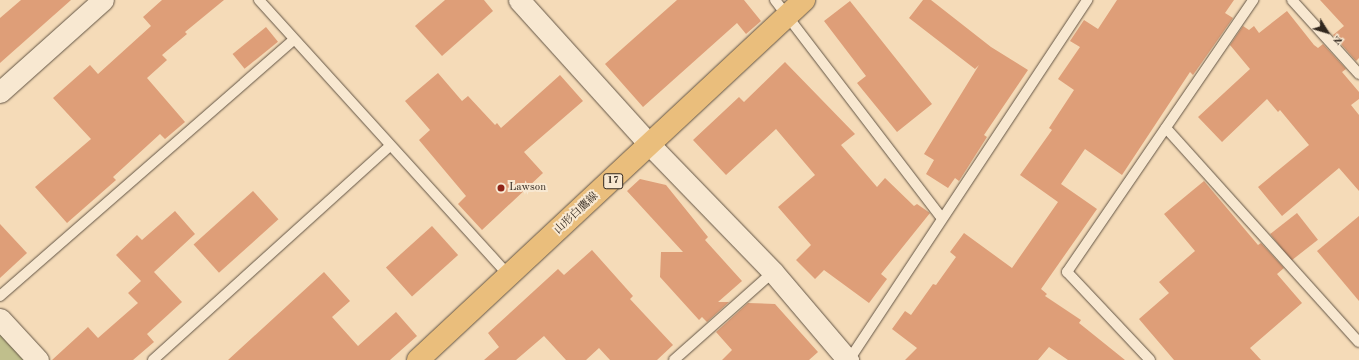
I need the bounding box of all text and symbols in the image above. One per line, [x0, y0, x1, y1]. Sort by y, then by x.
north arrow [1307, 12, 1347, 52]
text: N [1330, 33, 1344, 46]
road number: 17 [603, 173, 623, 189]
place label: Lawson [509, 181, 546, 195]
marker: Lawson [496, 183, 506, 193]
street label: 山形白鷹線 [552, 190, 602, 238]

